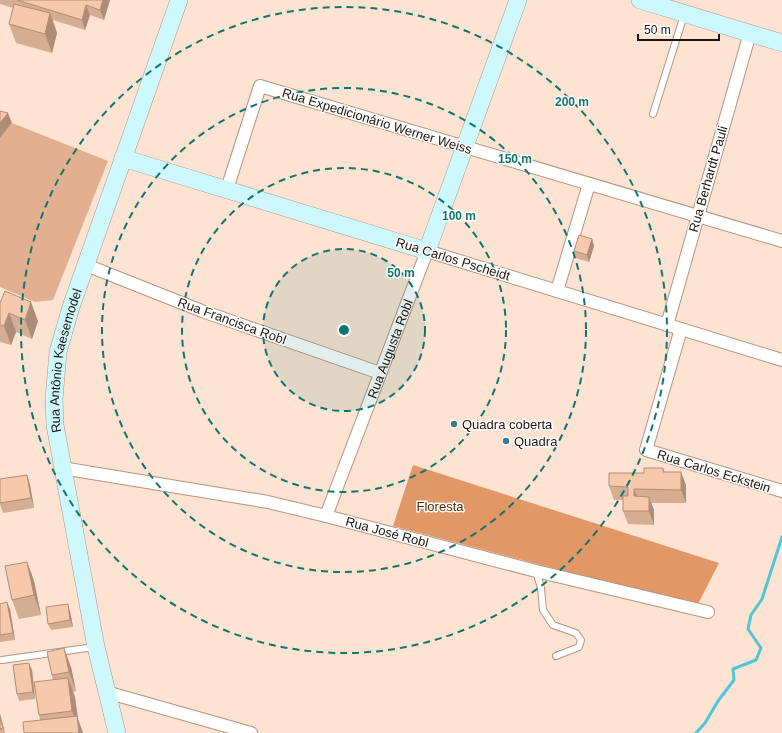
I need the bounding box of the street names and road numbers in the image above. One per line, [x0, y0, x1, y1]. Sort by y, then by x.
street label: Rua Expedicionário Werner Weiss [280, 85, 474, 157]
street label: Rua Berhardt Pauli [686, 124, 730, 234]
street label: Rua Carlos Pscheidt [394, 235, 512, 284]
street label: Rua Antônio Kaesemodel [46, 286, 84, 434]
street label: Rua Francisca Robl [176, 294, 288, 348]
street label: Rua Augusta Robl [364, 297, 415, 400]
street label: Rua Carlos Eckstein [655, 447, 773, 495]
street label: Rua José Robl [344, 514, 430, 550]

